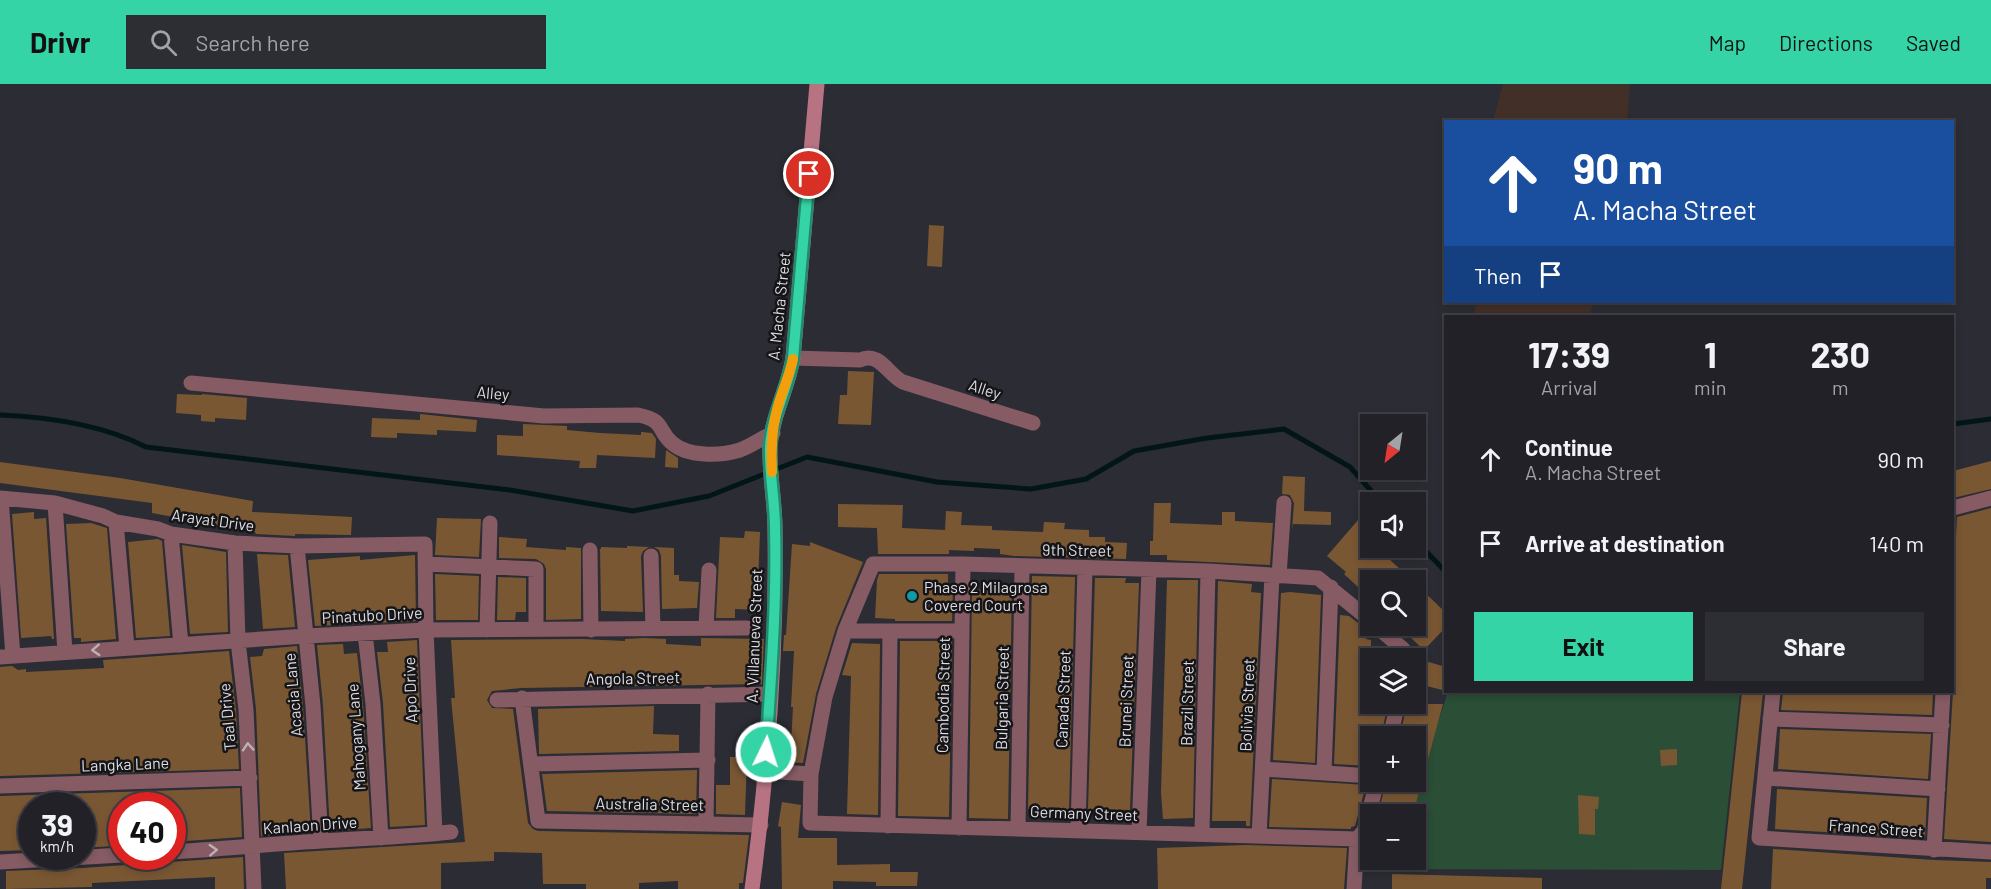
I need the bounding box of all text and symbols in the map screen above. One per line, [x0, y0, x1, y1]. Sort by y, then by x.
search box [126, 15, 546, 69]
text: Drivr [30, 25, 90, 59]
icon: search [147, 26, 180, 59]
text: Search here [195, 29, 310, 55]
text: Map [1709, 30, 1746, 55]
text: Directions [1779, 30, 1873, 55]
text: Saved [1906, 30, 1961, 55]
text: 90 m [1573, 142, 1663, 192]
icon: ahead [1474, 144, 1552, 222]
pin [783, 148, 834, 199]
icon: arrive [792, 157, 825, 190]
text: A. Macha Street [1573, 193, 1757, 225]
street label: A. Macha Street [763, 251, 794, 361]
icon: arrive [1534, 258, 1567, 291]
text: Then [1474, 262, 1522, 288]
text: 17:39 [1528, 332, 1610, 375]
text: 1 [1704, 332, 1717, 375]
text: 230 [1810, 332, 1870, 375]
street label: Alley [967, 374, 1004, 403]
text: Arrival [1541, 375, 1597, 399]
text: min [1694, 375, 1727, 399]
text: m [1832, 375, 1849, 399]
street label: Alley [476, 382, 511, 403]
north arrow [1360, 414, 1426, 480]
map controls [1360, 414, 1426, 870]
text: Continue [1525, 434, 1613, 460]
icon: ahead [1474, 443, 1507, 476]
text: 90 m [1878, 446, 1924, 472]
text: A. Macha Street [1525, 460, 1661, 484]
button: sound [1360, 492, 1426, 558]
street label: Arayat Drive [170, 504, 256, 535]
icon: arrive [1474, 527, 1507, 560]
text: Arrive at destination [1525, 530, 1724, 556]
text: 140 m [1869, 530, 1924, 556]
street label: 9th Street [1042, 539, 1112, 560]
street label: A. Villanueva Street [742, 568, 765, 703]
button: search [1360, 570, 1426, 636]
place label: Phase 2 Milagrosa Covered Court [924, 577, 1048, 614]
marker: Phase 2 Milagrosa Covered Court [905, 589, 919, 603]
street label: Pinatubo Drive [321, 602, 423, 627]
button: Exit [1474, 612, 1693, 681]
button: Share [1705, 612, 1924, 681]
street label: Cambodia Street [932, 637, 953, 753]
one-way arrow [91, 643, 100, 656]
street label: Bulgaria Street [991, 646, 1012, 750]
button: layers [1360, 648, 1426, 714]
street label: Canada Street [1051, 649, 1074, 748]
street label: Acacia Lane [279, 652, 306, 738]
street label: Brunei Street [1114, 654, 1137, 748]
street label: Apo Drive [399, 657, 420, 723]
street label: Bolivia Street [1235, 658, 1258, 752]
street label: Brazil Street [1176, 660, 1197, 746]
street label: Angola Street [586, 667, 680, 688]
street label: Taal Drive [214, 682, 239, 752]
street label: Mahogany Lane [342, 683, 369, 791]
position arrow [734, 720, 798, 784]
button: + [1360, 726, 1426, 792]
one-way arrow [242, 742, 255, 751]
street label: Langka Lane [81, 752, 169, 775]
speed limit sign: 40 [108, 792, 186, 870]
street label: Australia Street [596, 793, 704, 814]
street label: Germany Street [1030, 801, 1138, 824]
button: − [1360, 804, 1426, 870]
text: 39 [41, 806, 73, 842]
street label: Kanlaon Drive [262, 812, 358, 837]
street label: France Street [1828, 815, 1924, 840]
text: km/h [40, 837, 74, 855]
one-way arrow [208, 843, 217, 856]

